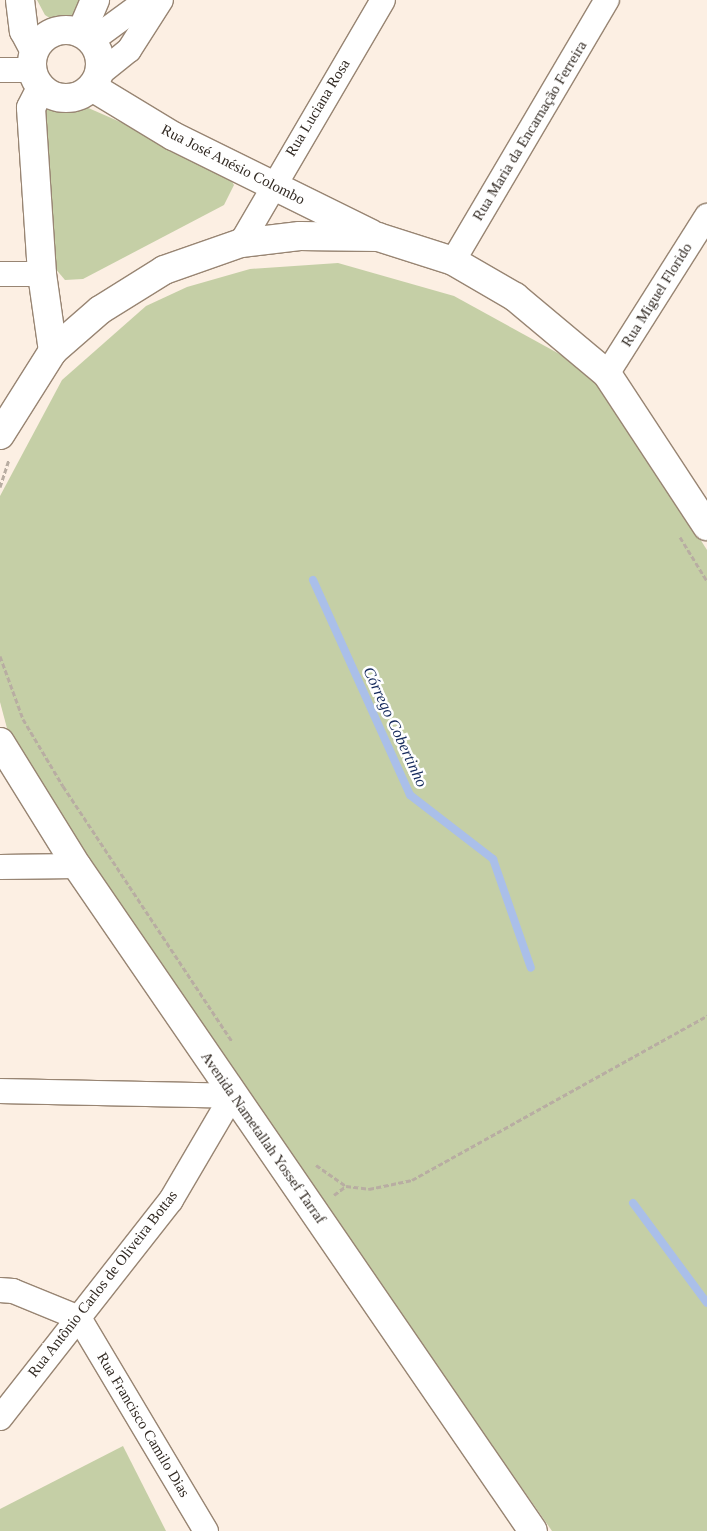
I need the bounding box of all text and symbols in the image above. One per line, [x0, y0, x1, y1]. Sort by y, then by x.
street label: Rua Maria da Encarnação Ferreira [469, 38, 591, 224]
street label: Rua Luciana Rosa [282, 56, 354, 160]
street label: Rua José Anésio Colombo [158, 121, 308, 209]
street label: Rua Miguel Florido [618, 240, 696, 350]
water label: Córrego Cobertinho [359, 664, 431, 790]
street label: Avenida Nametallah Yossef Tarraf [196, 1048, 330, 1228]
street label: Rua Antônio Carlos de Oliveira Bottas [24, 1187, 182, 1381]
street label: Rua Francisco Camilo Dias [93, 1349, 193, 1501]

